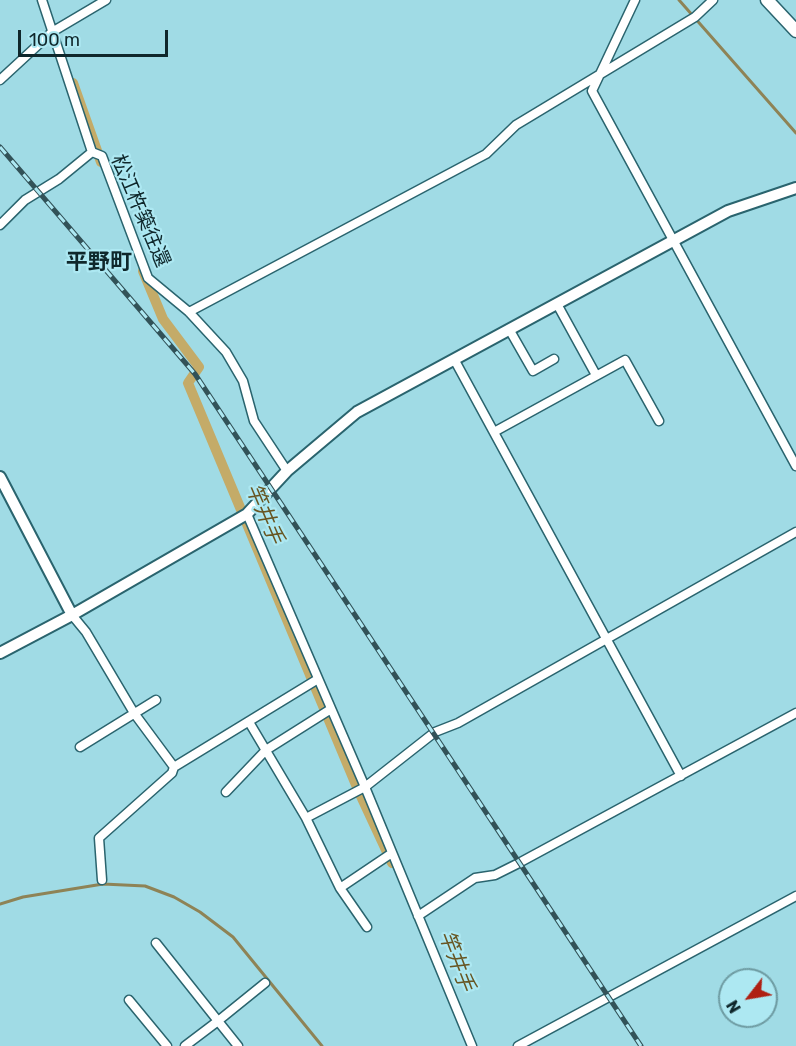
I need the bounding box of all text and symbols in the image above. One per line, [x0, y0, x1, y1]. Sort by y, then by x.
scale bar [21, 18, 171, 56]
text: 100 m [29, 29, 80, 51]
street label: 松江杵築往還 [106, 151, 174, 271]
district label: 平野町 [66, 250, 132, 276]
water label: 竿井手 [240, 480, 288, 548]
water label: 竿井手 [433, 927, 479, 995]
north arrow [718, 968, 778, 1028]
text: N [723, 997, 745, 1016]

